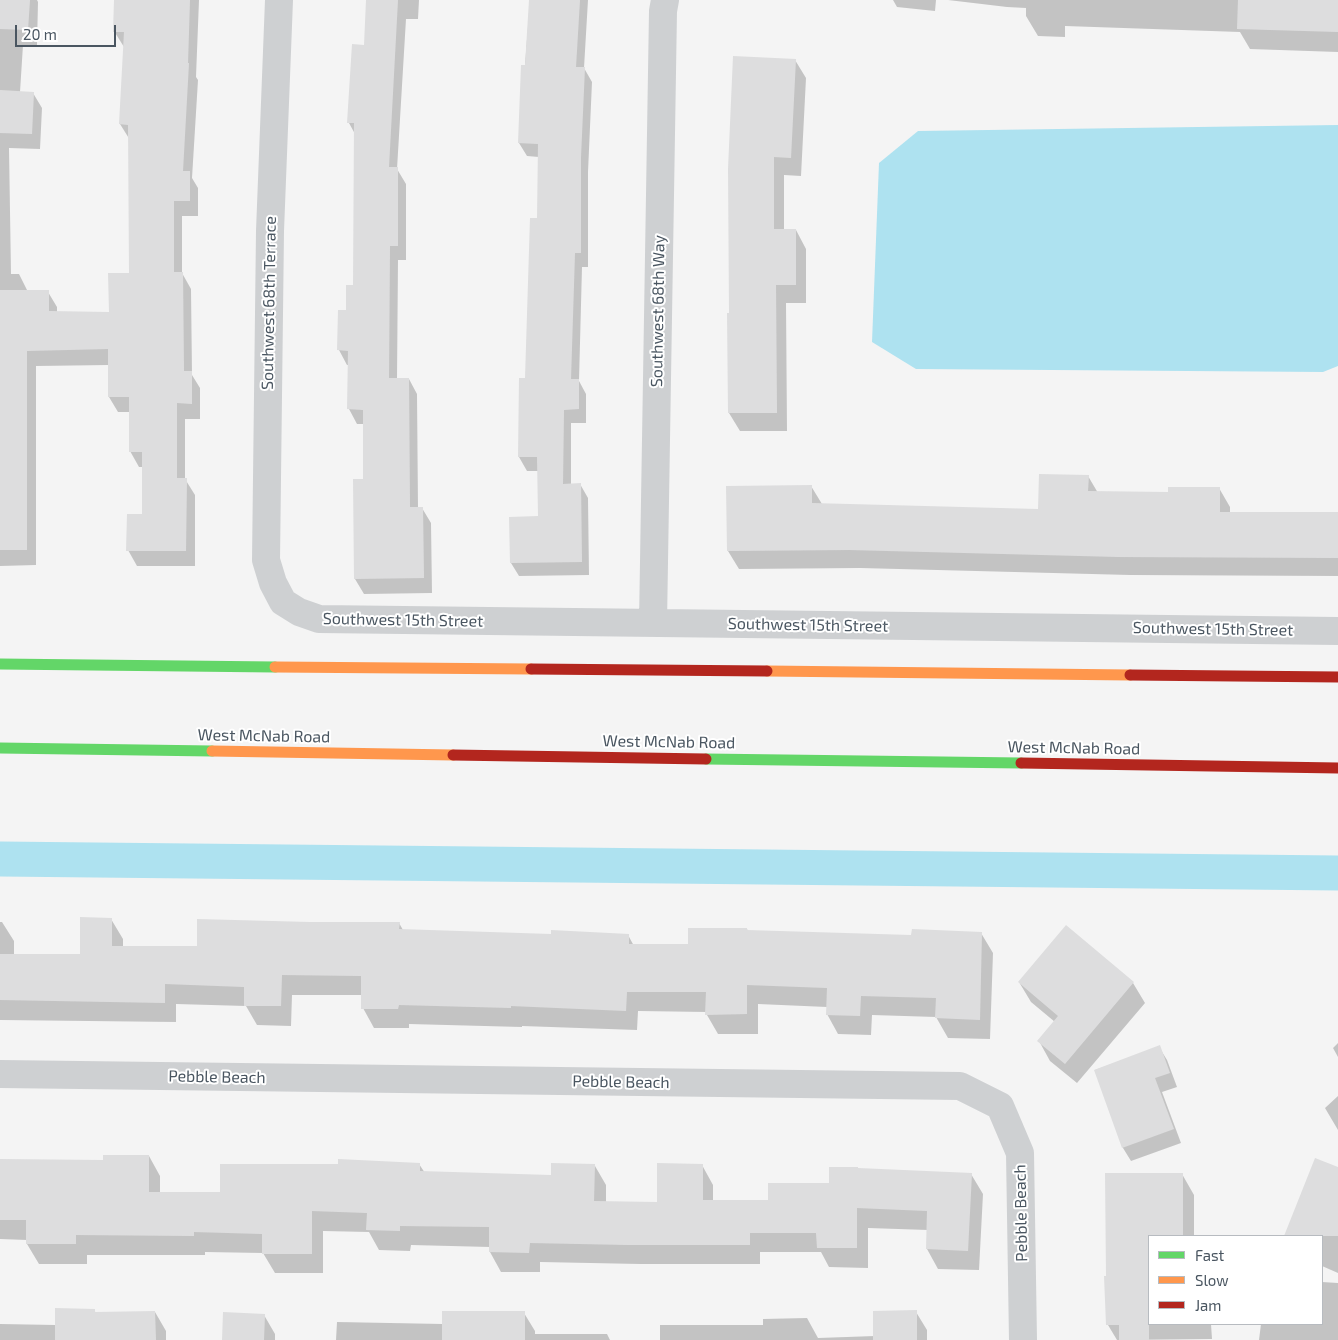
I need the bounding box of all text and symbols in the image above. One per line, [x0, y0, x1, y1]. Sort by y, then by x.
scale bar [18, 15, 119, 47]
text: 20 m [23, 25, 57, 43]
street label: Southwest 68th Terrace [258, 216, 280, 390]
street label: Southwest 68th Way [647, 235, 669, 387]
street label: Southwest 15th Street [323, 609, 483, 631]
street label: Southwest 15th Street [728, 614, 888, 636]
street label: Southwest 15th Street [1133, 618, 1293, 640]
street label: West McNab Road [197, 725, 331, 747]
street label: West McNab Road [602, 731, 736, 753]
street label: West McNab Road [1007, 737, 1141, 759]
street label: Pebble Beach [168, 1067, 266, 1087]
street label: Pebble Beach [572, 1072, 670, 1092]
street label: Pebble Beach [1011, 1164, 1031, 1262]
legend [1148, 1235, 1323, 1325]
text: Fast [1195, 1246, 1224, 1264]
text: Slow [1195, 1271, 1229, 1289]
text: Jam [1195, 1296, 1221, 1314]

